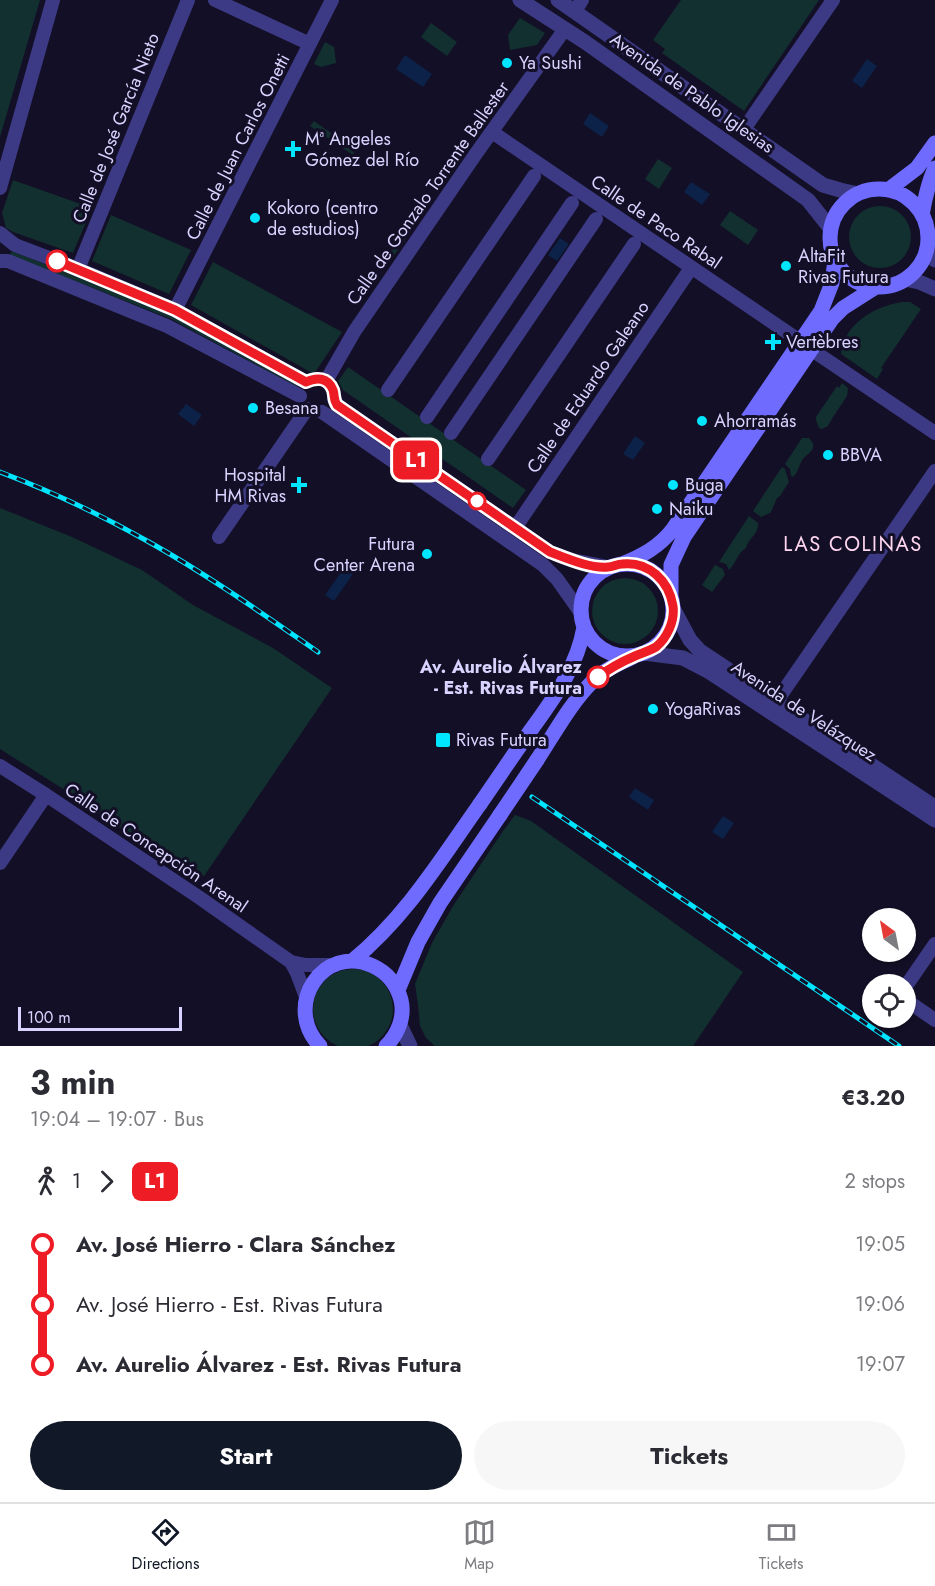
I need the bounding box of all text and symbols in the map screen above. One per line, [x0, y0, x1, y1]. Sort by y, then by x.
street label: Avenida de Pablo Iglesias [605, 26, 779, 160]
street label: Calle de José García Nieto [66, 29, 166, 227]
street label: Calle de Juan Carlos Onetti [180, 49, 296, 245]
place label: Ya Sushi [519, 50, 582, 76]
marker: Ya Sushi [500, 56, 514, 70]
street label: Calle de Gonzalo Torrente Ballester [341, 75, 516, 310]
place label: Mª Angeles Gómez del Río [305, 126, 419, 173]
marker: Mª Angeles Gómez del Río [286, 142, 300, 156]
street label: Calle de Paco Rabal [586, 169, 726, 275]
place label: Kokoro (centro de estudios) [267, 195, 378, 242]
marker: Kokoro (centro de estudios) [248, 211, 262, 225]
place label: AltaFit Rivas Futura [798, 243, 889, 290]
unlabelled marker [46, 250, 68, 272]
marker: AltaFit Rivas Futura [779, 259, 793, 273]
street label: Calle de Eduardo Galeano [521, 296, 656, 478]
place label: Vertèbres [786, 329, 858, 355]
marker: Vertèbres [764, 333, 782, 351]
place label: Besana [265, 395, 318, 421]
marker: Besana [246, 401, 260, 415]
place label: Ahorramás [714, 408, 796, 434]
marker: Ahorramás [695, 414, 709, 428]
line badge: L1 [389, 440, 443, 480]
place label: BBVA [840, 442, 882, 468]
text: L1 [405, 445, 427, 475]
marker: BBVA [821, 448, 835, 462]
place label: Hospital HM Rivas [215, 462, 286, 509]
place label: Buga [685, 472, 723, 498]
marker: Hospital HM Rivas [290, 476, 308, 494]
marker: Buga [666, 478, 680, 492]
unlabelled marker [468, 492, 486, 510]
place label: Naiku [669, 496, 713, 522]
marker: Naiku [650, 502, 664, 516]
district label: LAS COLINAS [783, 530, 923, 559]
place label: Futura Center Arena [314, 531, 415, 578]
marker: Futura Center Arena [420, 547, 434, 561]
place label: Av. Aurelio Álvarez - Est. Rivas Futura [419, 653, 583, 701]
street label: Avenida de Velázquez [726, 654, 882, 768]
marker: Av. Aurelio Álvarez - Est. Rivas Futura [587, 666, 609, 688]
place label: YogaRivas [665, 696, 741, 722]
marker: YogaRivas [646, 702, 660, 716]
place label: Rivas Futura [456, 727, 547, 753]
marker: Rivas Futura [434, 731, 452, 749]
street label: Calle de Concepción Arenal [59, 777, 253, 919]
north arrow [862, 908, 916, 962]
map controls [862, 908, 916, 1028]
button: locate [862, 974, 916, 1028]
scale bar [18, 1004, 182, 1032]
text: 100 m [27, 1006, 71, 1029]
text: 3 min [30, 1059, 116, 1106]
text: €3.20 [841, 1081, 905, 1113]
text: 19:04 – 19:07 · Bus [30, 1105, 204, 1134]
icon: walk [30, 1165, 63, 1198]
icon: forward [90, 1165, 123, 1198]
text: L1 [144, 1166, 166, 1196]
text: 1 [72, 1167, 81, 1196]
text: 2 stops [844, 1167, 905, 1196]
text: Av. José Hierro - Clara Sánchez [76, 1228, 396, 1260]
text: 19:05 [855, 1230, 905, 1259]
text: Av. José Hierro - Est. Rivas Futura [76, 1288, 383, 1320]
text: 19:06 [855, 1290, 905, 1319]
text: Av. Aurelio Álvarez - Est. Rivas Futura [76, 1348, 462, 1380]
text: 19:07 [856, 1350, 905, 1379]
button: Start [30, 1421, 462, 1490]
button: Tickets [474, 1421, 905, 1490]
tab: Directions [132, 1516, 199, 1575]
tab: Map [463, 1516, 496, 1575]
tab: Tickets [759, 1516, 803, 1575]

